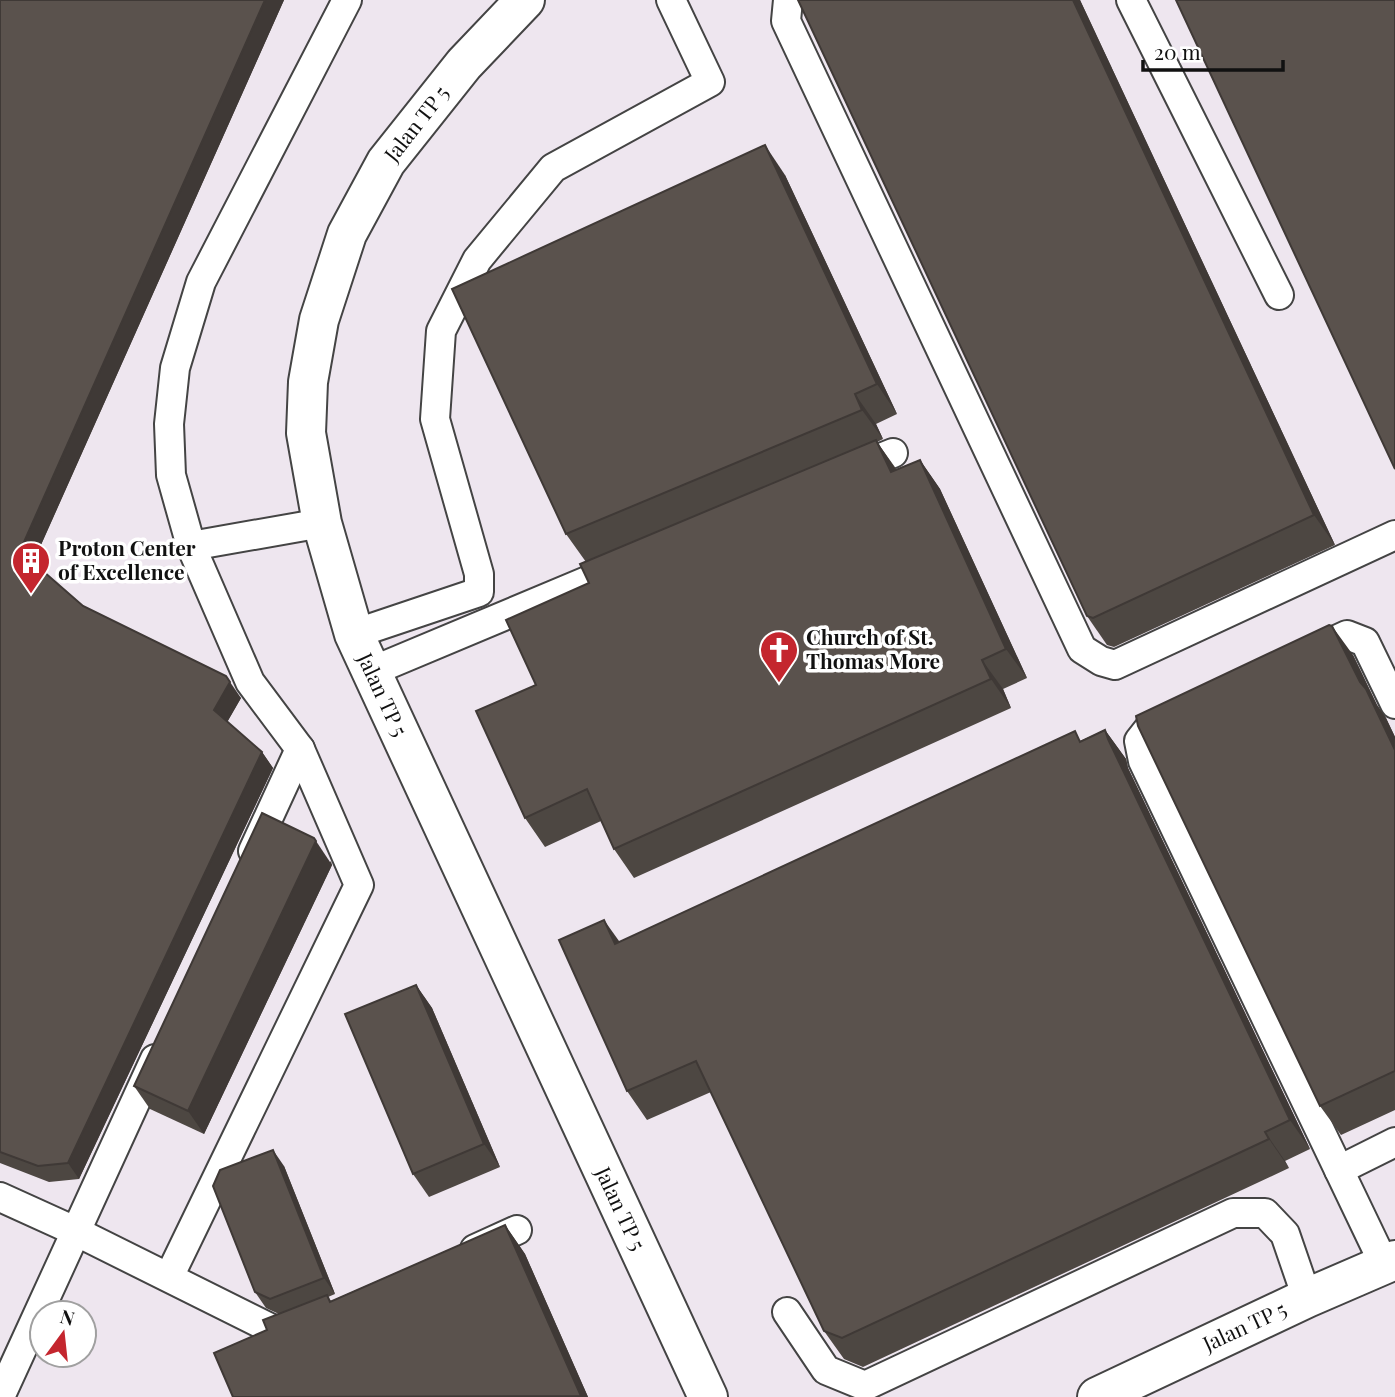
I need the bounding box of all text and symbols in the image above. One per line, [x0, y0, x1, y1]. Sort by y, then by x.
scale bar [1143, 28, 1283, 72]
text: 20 m [1154, 37, 1201, 65]
street label: Jalan TP 5 [376, 79, 454, 167]
place label: Proton Center of Excellence [58, 533, 196, 585]
building icon: Proton Center of Excellence [10, 540, 52, 595]
place label: Church of St. Thomas More [806, 622, 940, 674]
church icon: Church of St. Thomas More [758, 629, 800, 684]
street label: Jalan TP 5 [352, 647, 415, 741]
street label: Jalan TP 5 [590, 1161, 653, 1255]
street label: Jalan TP 5 [1197, 1294, 1291, 1357]
north arrow [28, 1299, 98, 1369]
text: N [58, 1302, 78, 1331]

